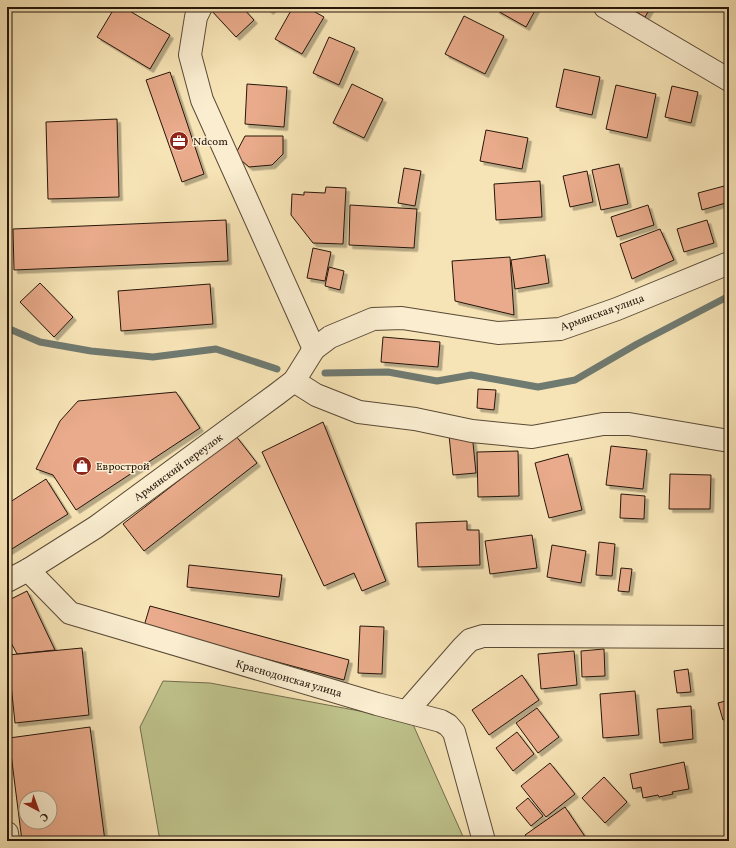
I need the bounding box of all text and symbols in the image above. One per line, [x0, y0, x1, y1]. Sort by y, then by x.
office icon: Ndcom [168, 130, 190, 152]
place label: Ndcom [193, 135, 228, 150]
street label: Армянская улица [558, 291, 647, 336]
street label: Армянский переулок [131, 431, 227, 506]
shop icon: Еврострой [71, 455, 93, 477]
place label: Еврострой [96, 460, 150, 475]
street label: Краснодонская улица [234, 657, 344, 702]
north arrow [18, 790, 58, 830]
text: С [36, 808, 51, 824]

